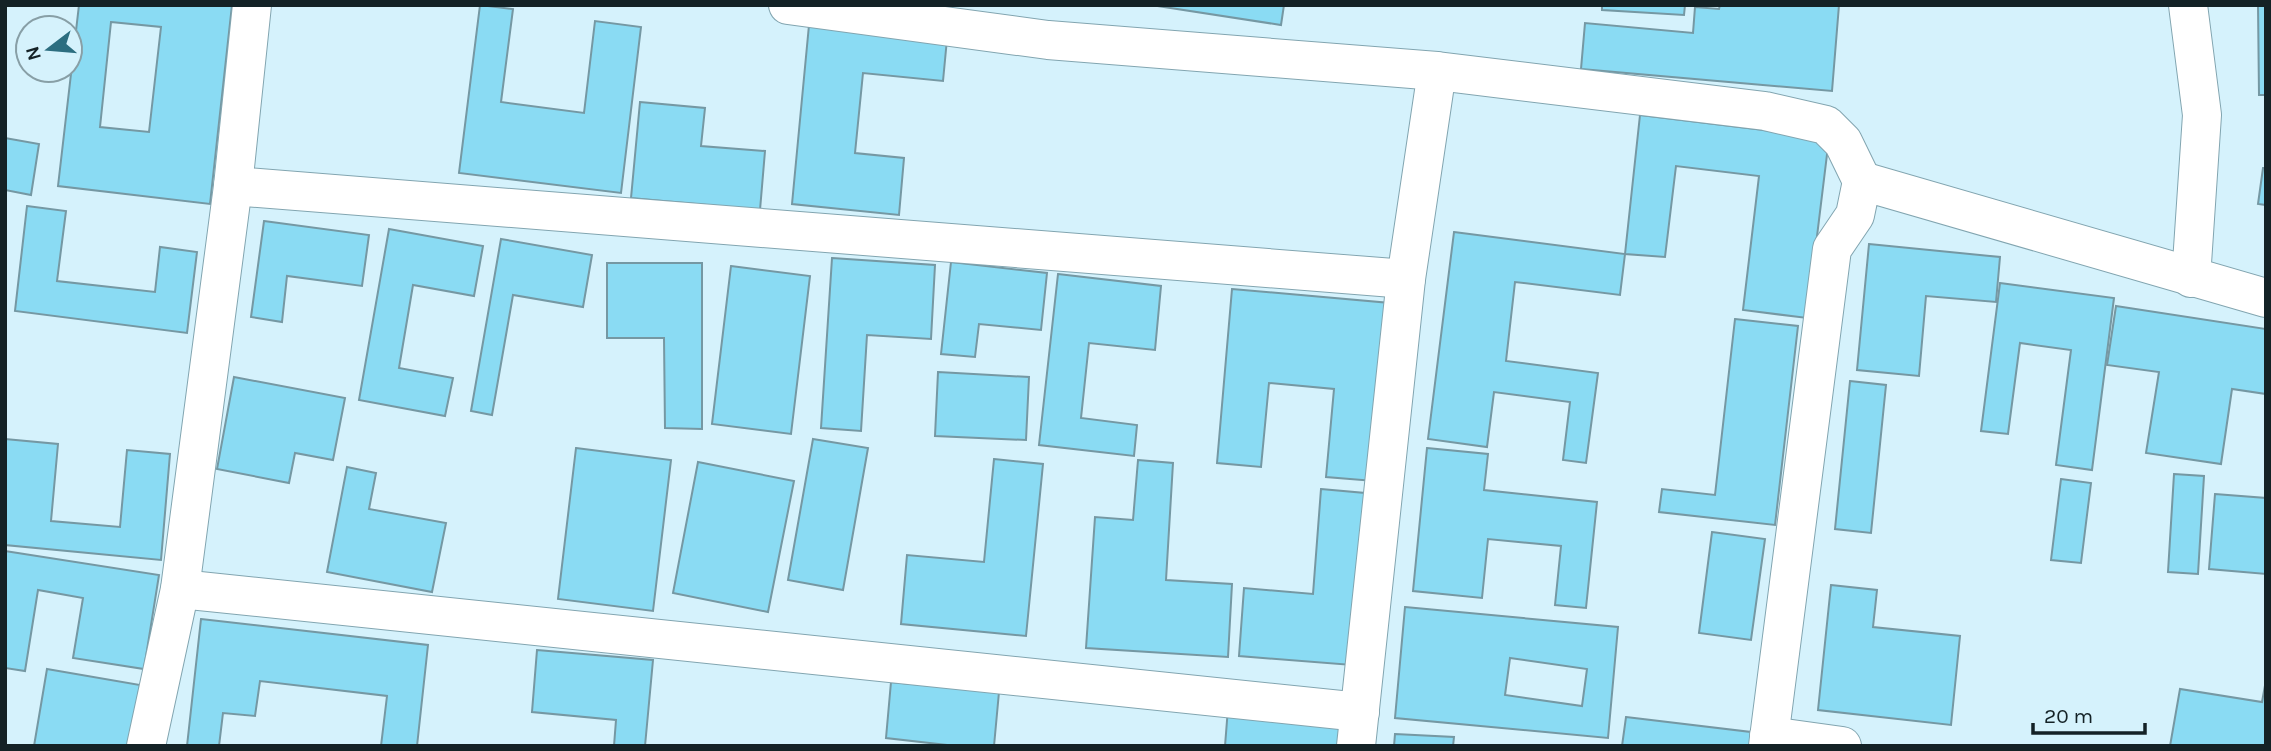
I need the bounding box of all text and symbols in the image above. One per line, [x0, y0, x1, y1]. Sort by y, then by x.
north arrow [14, 14, 84, 84]
text: N [21, 44, 46, 63]
scale bar [2033, 692, 2145, 736]
text: 20 m [2044, 704, 2093, 728]

